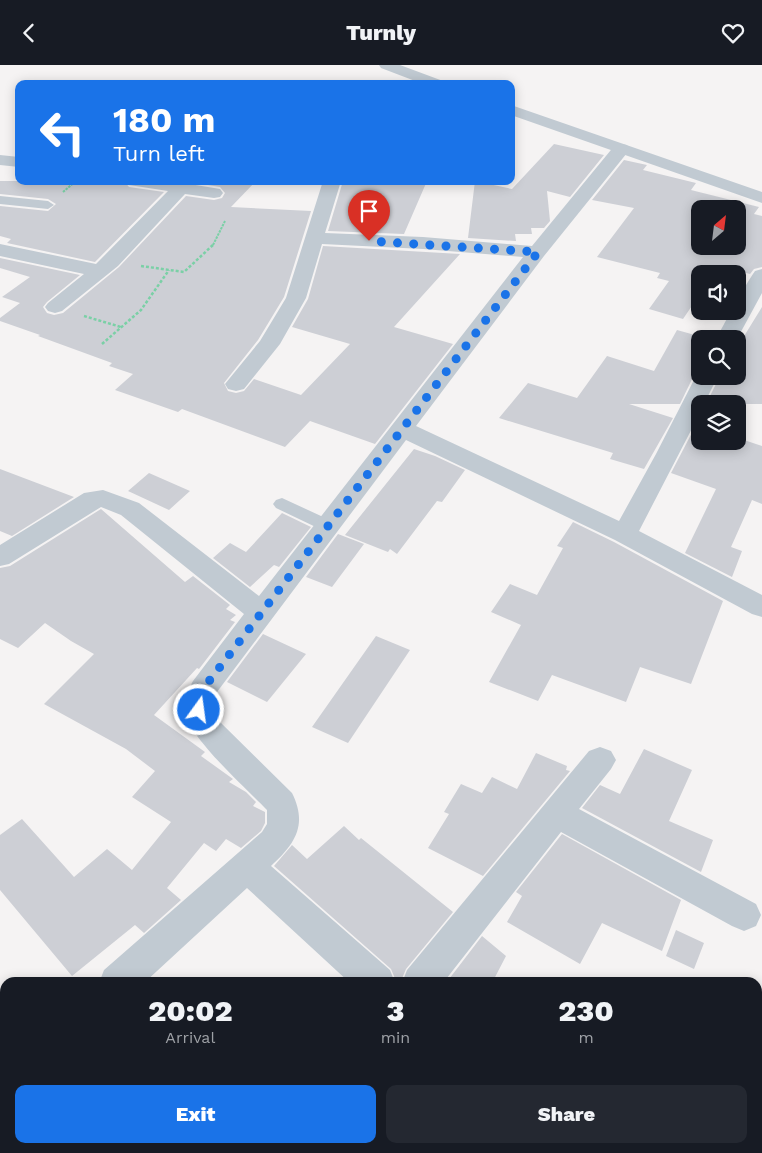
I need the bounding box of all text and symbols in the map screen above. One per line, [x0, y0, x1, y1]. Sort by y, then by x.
icon: back [15, 19, 43, 47]
icon: heart [719, 19, 747, 47]
text: Turnly [346, 20, 416, 45]
text: 180 m [113, 99, 216, 141]
icon: left [30, 100, 95, 165]
text: Turn left [113, 141, 205, 166]
pin [348, 190, 390, 241]
icon: arrive [355, 197, 383, 225]
north arrow [691, 200, 746, 255]
map controls [691, 200, 746, 450]
button: sound [691, 265, 746, 320]
button: search [691, 330, 746, 385]
button: layers [691, 395, 746, 450]
position arrow [172, 683, 224, 735]
text: 20:02 [148, 993, 232, 1028]
text: 3 [386, 993, 404, 1028]
text: 230 [558, 993, 614, 1028]
text: Arrival [165, 1028, 215, 1047]
text: min [381, 1028, 410, 1047]
text: m [578, 1028, 594, 1047]
button: Exit [15, 1085, 376, 1143]
button: Share [386, 1085, 747, 1143]

